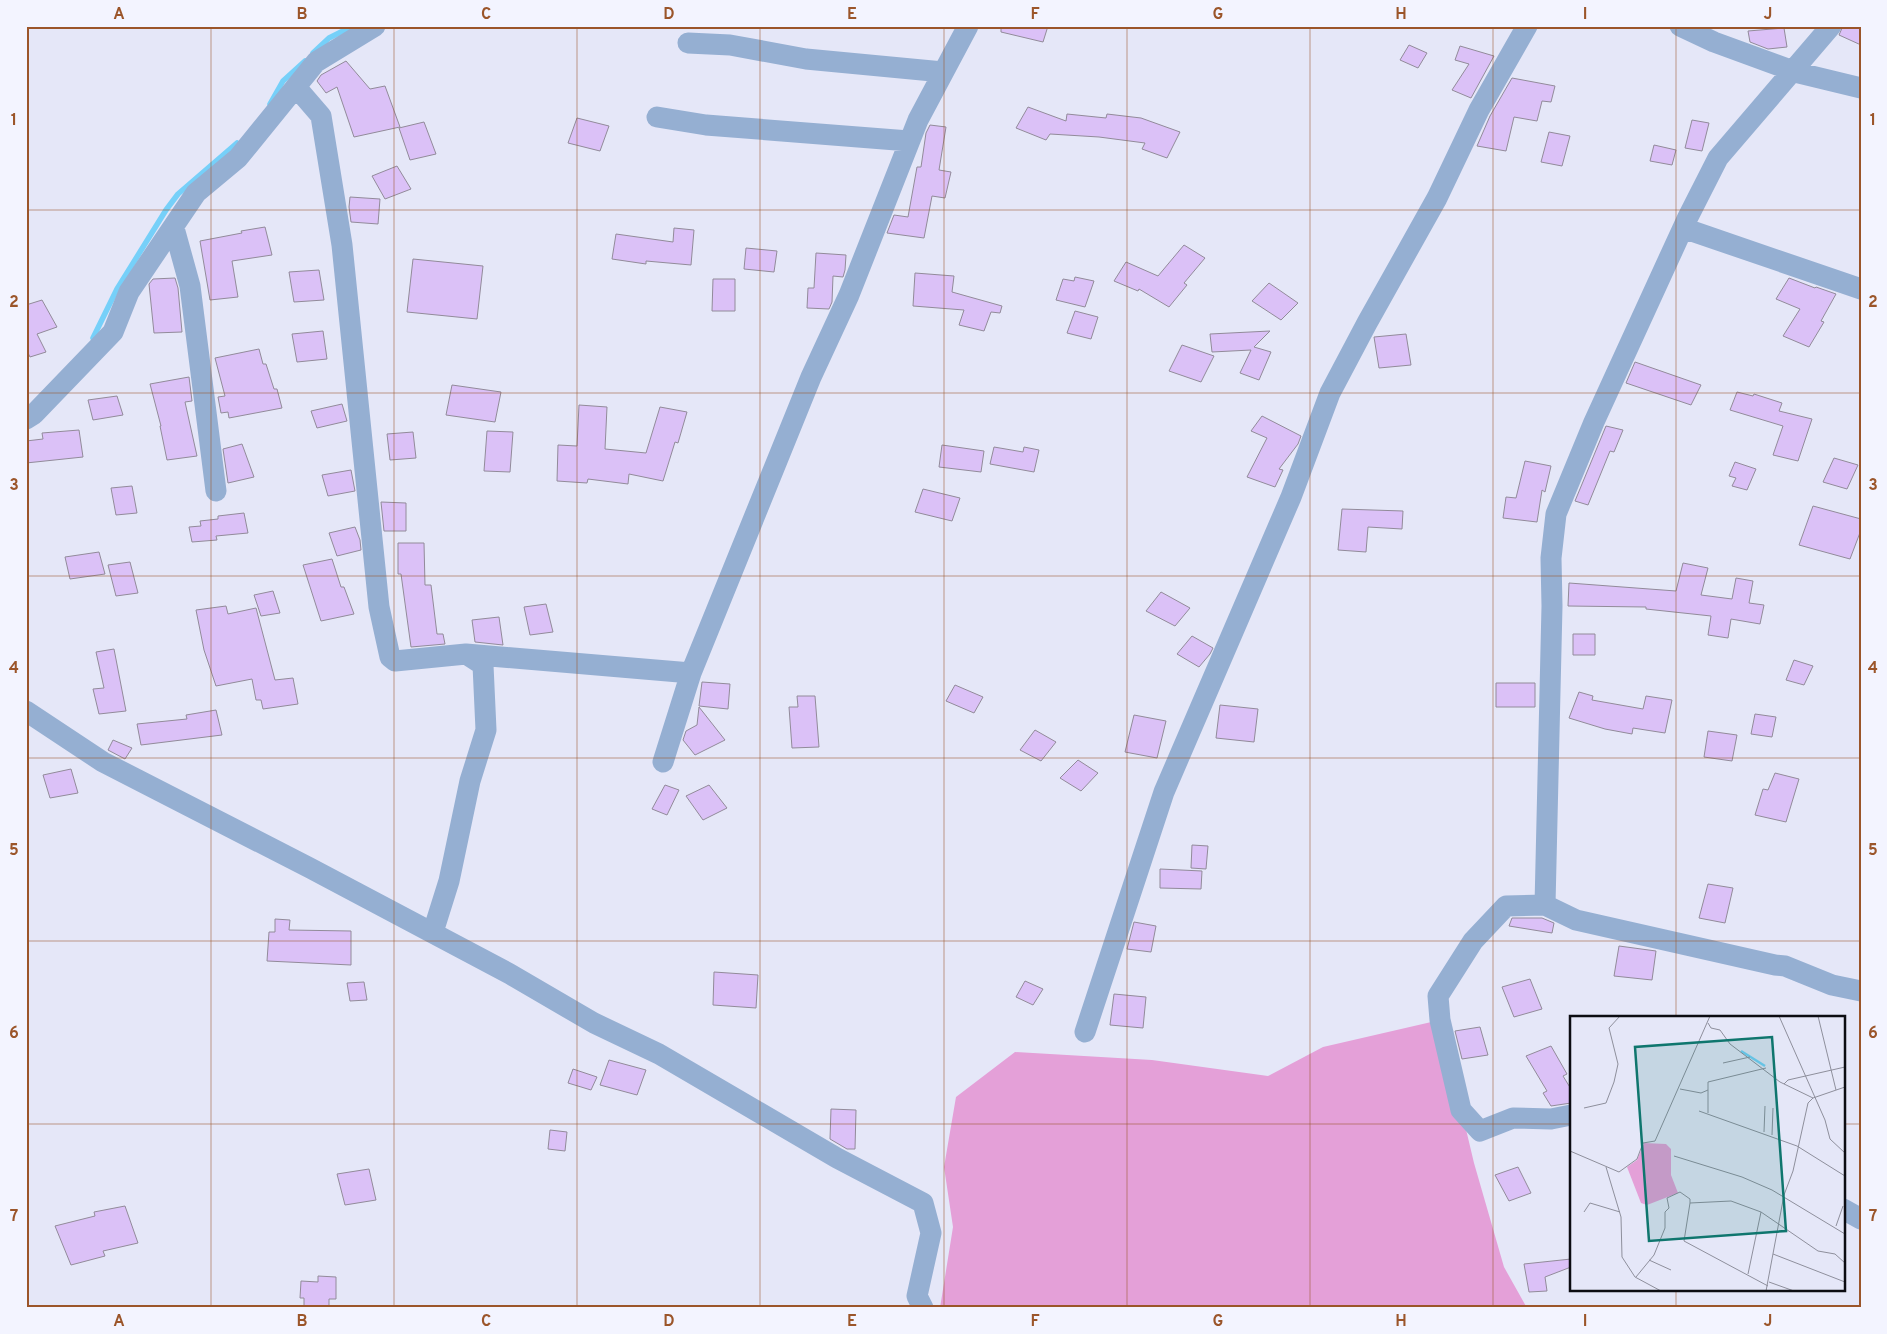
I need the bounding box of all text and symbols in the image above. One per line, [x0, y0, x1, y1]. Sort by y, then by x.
text: A [113, 5, 125, 25]
text: B [296, 5, 308, 25]
text: C [481, 5, 491, 25]
text: D [663, 5, 675, 25]
text: E [847, 5, 857, 25]
text: F [1030, 5, 1040, 25]
text: G [1213, 5, 1223, 25]
text: H [1395, 5, 1407, 25]
text: I [1583, 5, 1587, 25]
text: J [1764, 5, 1772, 25]
text: 1 [11, 111, 17, 131]
text: 1 [1870, 111, 1876, 131]
text: 2 [9, 293, 19, 313]
text: 2 [1868, 293, 1878, 313]
text: 3 [9, 476, 19, 496]
text: 3 [1868, 476, 1878, 496]
text: 4 [9, 659, 19, 679]
text: 4 [1868, 659, 1878, 679]
text: 5 [9, 841, 19, 861]
text: 5 [1868, 841, 1878, 861]
inset map [1570, 1016, 1844, 1292]
text: 6 [9, 1024, 19, 1044]
text: 6 [1868, 1024, 1878, 1044]
text: 7 [10, 1207, 18, 1227]
text: 7 [1869, 1207, 1877, 1227]
text: A [113, 1312, 125, 1332]
text: B [296, 1312, 308, 1332]
text: C [481, 1312, 491, 1332]
text: D [663, 1312, 675, 1332]
text: E [847, 1312, 857, 1332]
text: F [1030, 1312, 1040, 1332]
text: G [1213, 1312, 1223, 1332]
text: H [1395, 1312, 1407, 1332]
text: I [1583, 1312, 1587, 1332]
text: J [1764, 1312, 1772, 1332]

